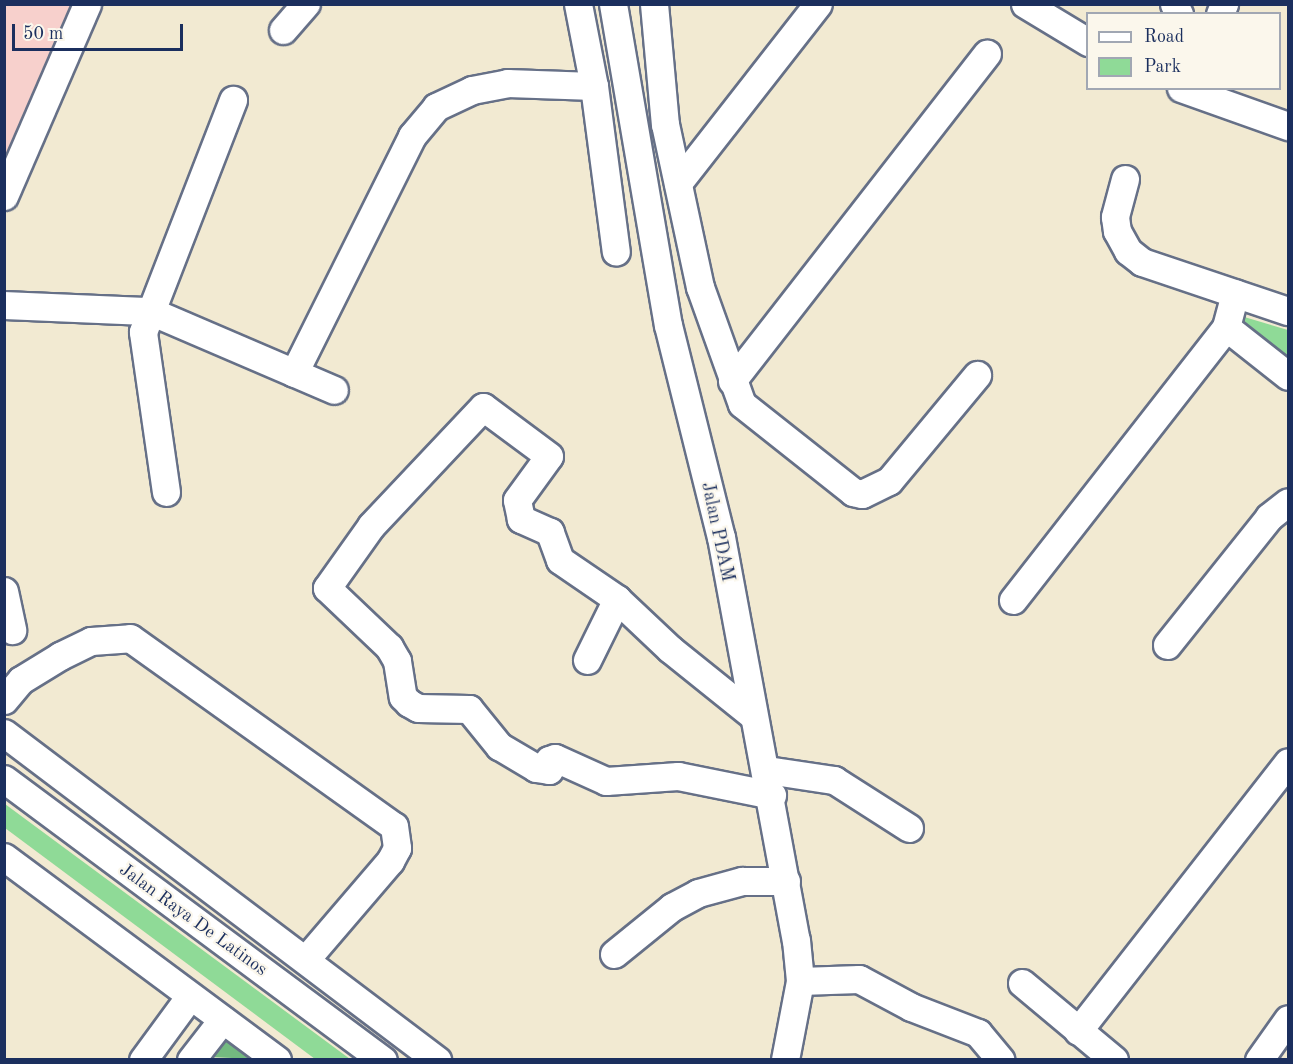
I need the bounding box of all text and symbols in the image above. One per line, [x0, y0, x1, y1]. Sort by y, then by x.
scale bar [15, 12, 186, 50]
legend [1086, 12, 1281, 90]
text: 50 m [23, 25, 63, 43]
text: Road [1144, 28, 1184, 46]
text: Park [1144, 58, 1181, 76]
street label: Jalan PDAM [696, 480, 738, 584]
street label: Jalan Raya De Latinos [115, 859, 271, 981]

